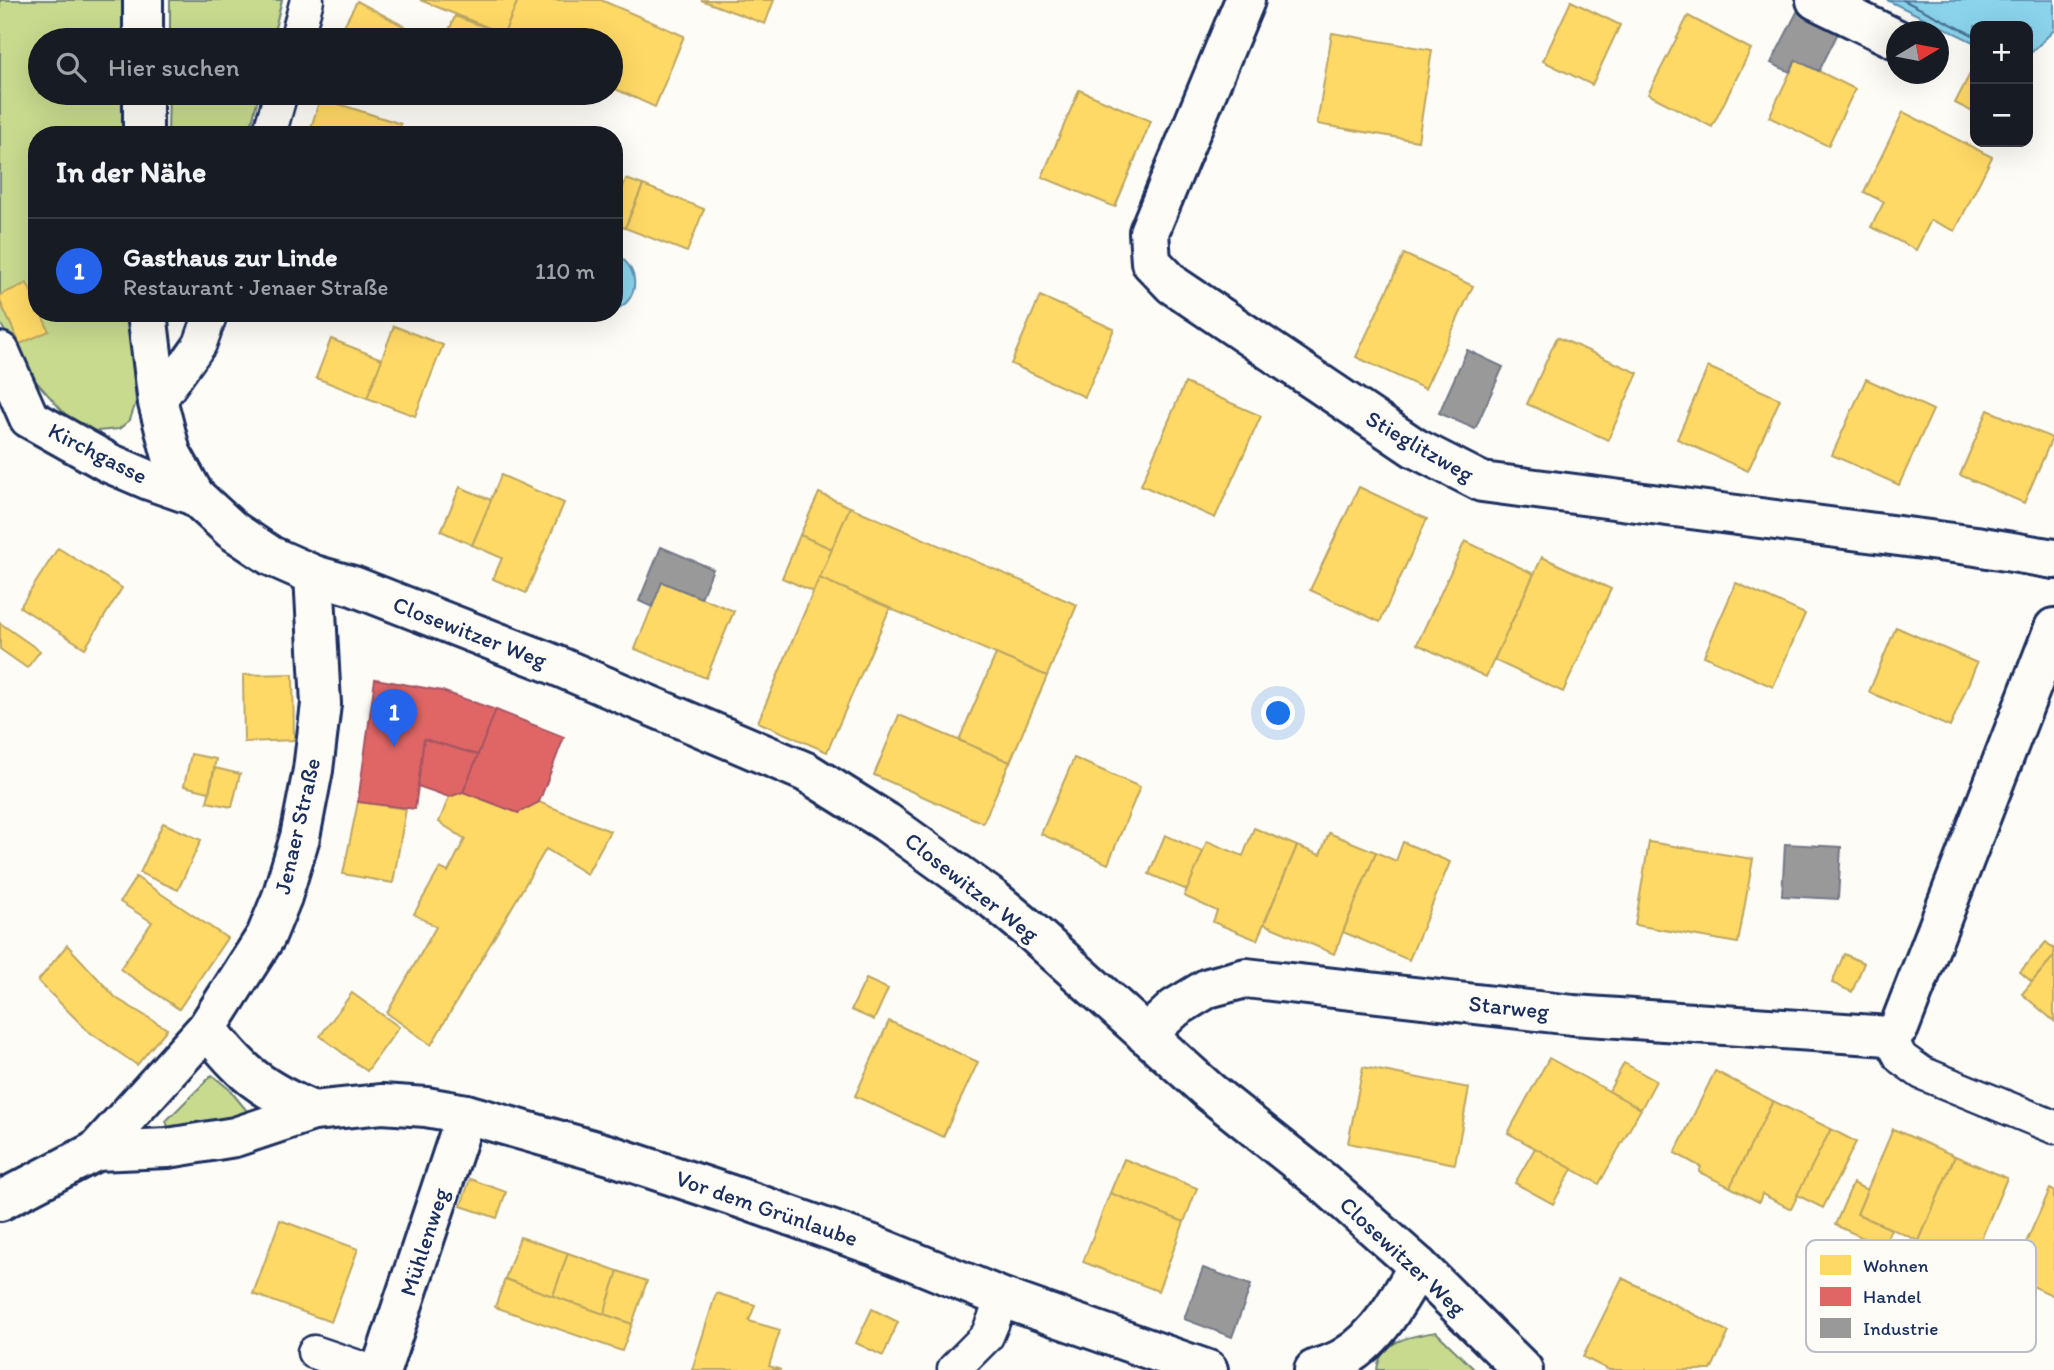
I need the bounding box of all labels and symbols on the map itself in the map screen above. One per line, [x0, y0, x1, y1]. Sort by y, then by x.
north arrow [1886, 21, 1949, 84]
street label: Stieglitzweg [1361, 404, 1479, 488]
street label: Kirchgasse [44, 416, 152, 490]
street label: Closewitzer Weg [389, 590, 551, 674]
pin: 1 [371, 689, 417, 747]
your location [1261, 696, 1295, 730]
street label: Jenaer Straße [268, 755, 326, 897]
street label: Closewitzer Weg [899, 826, 1045, 948]
street label: Starweg [1467, 989, 1551, 1025]
street label: Vor dem Grünlaube [672, 1164, 862, 1252]
street label: Mühlenweg [393, 1184, 455, 1300]
street label: Closewitzer Weg [1334, 1190, 1472, 1322]
legend [1806, 1240, 2036, 1352]
text: Wohnen [1863, 1254, 1929, 1277]
text: Handel [1863, 1285, 1922, 1308]
text: Industrie [1863, 1317, 1938, 1340]

